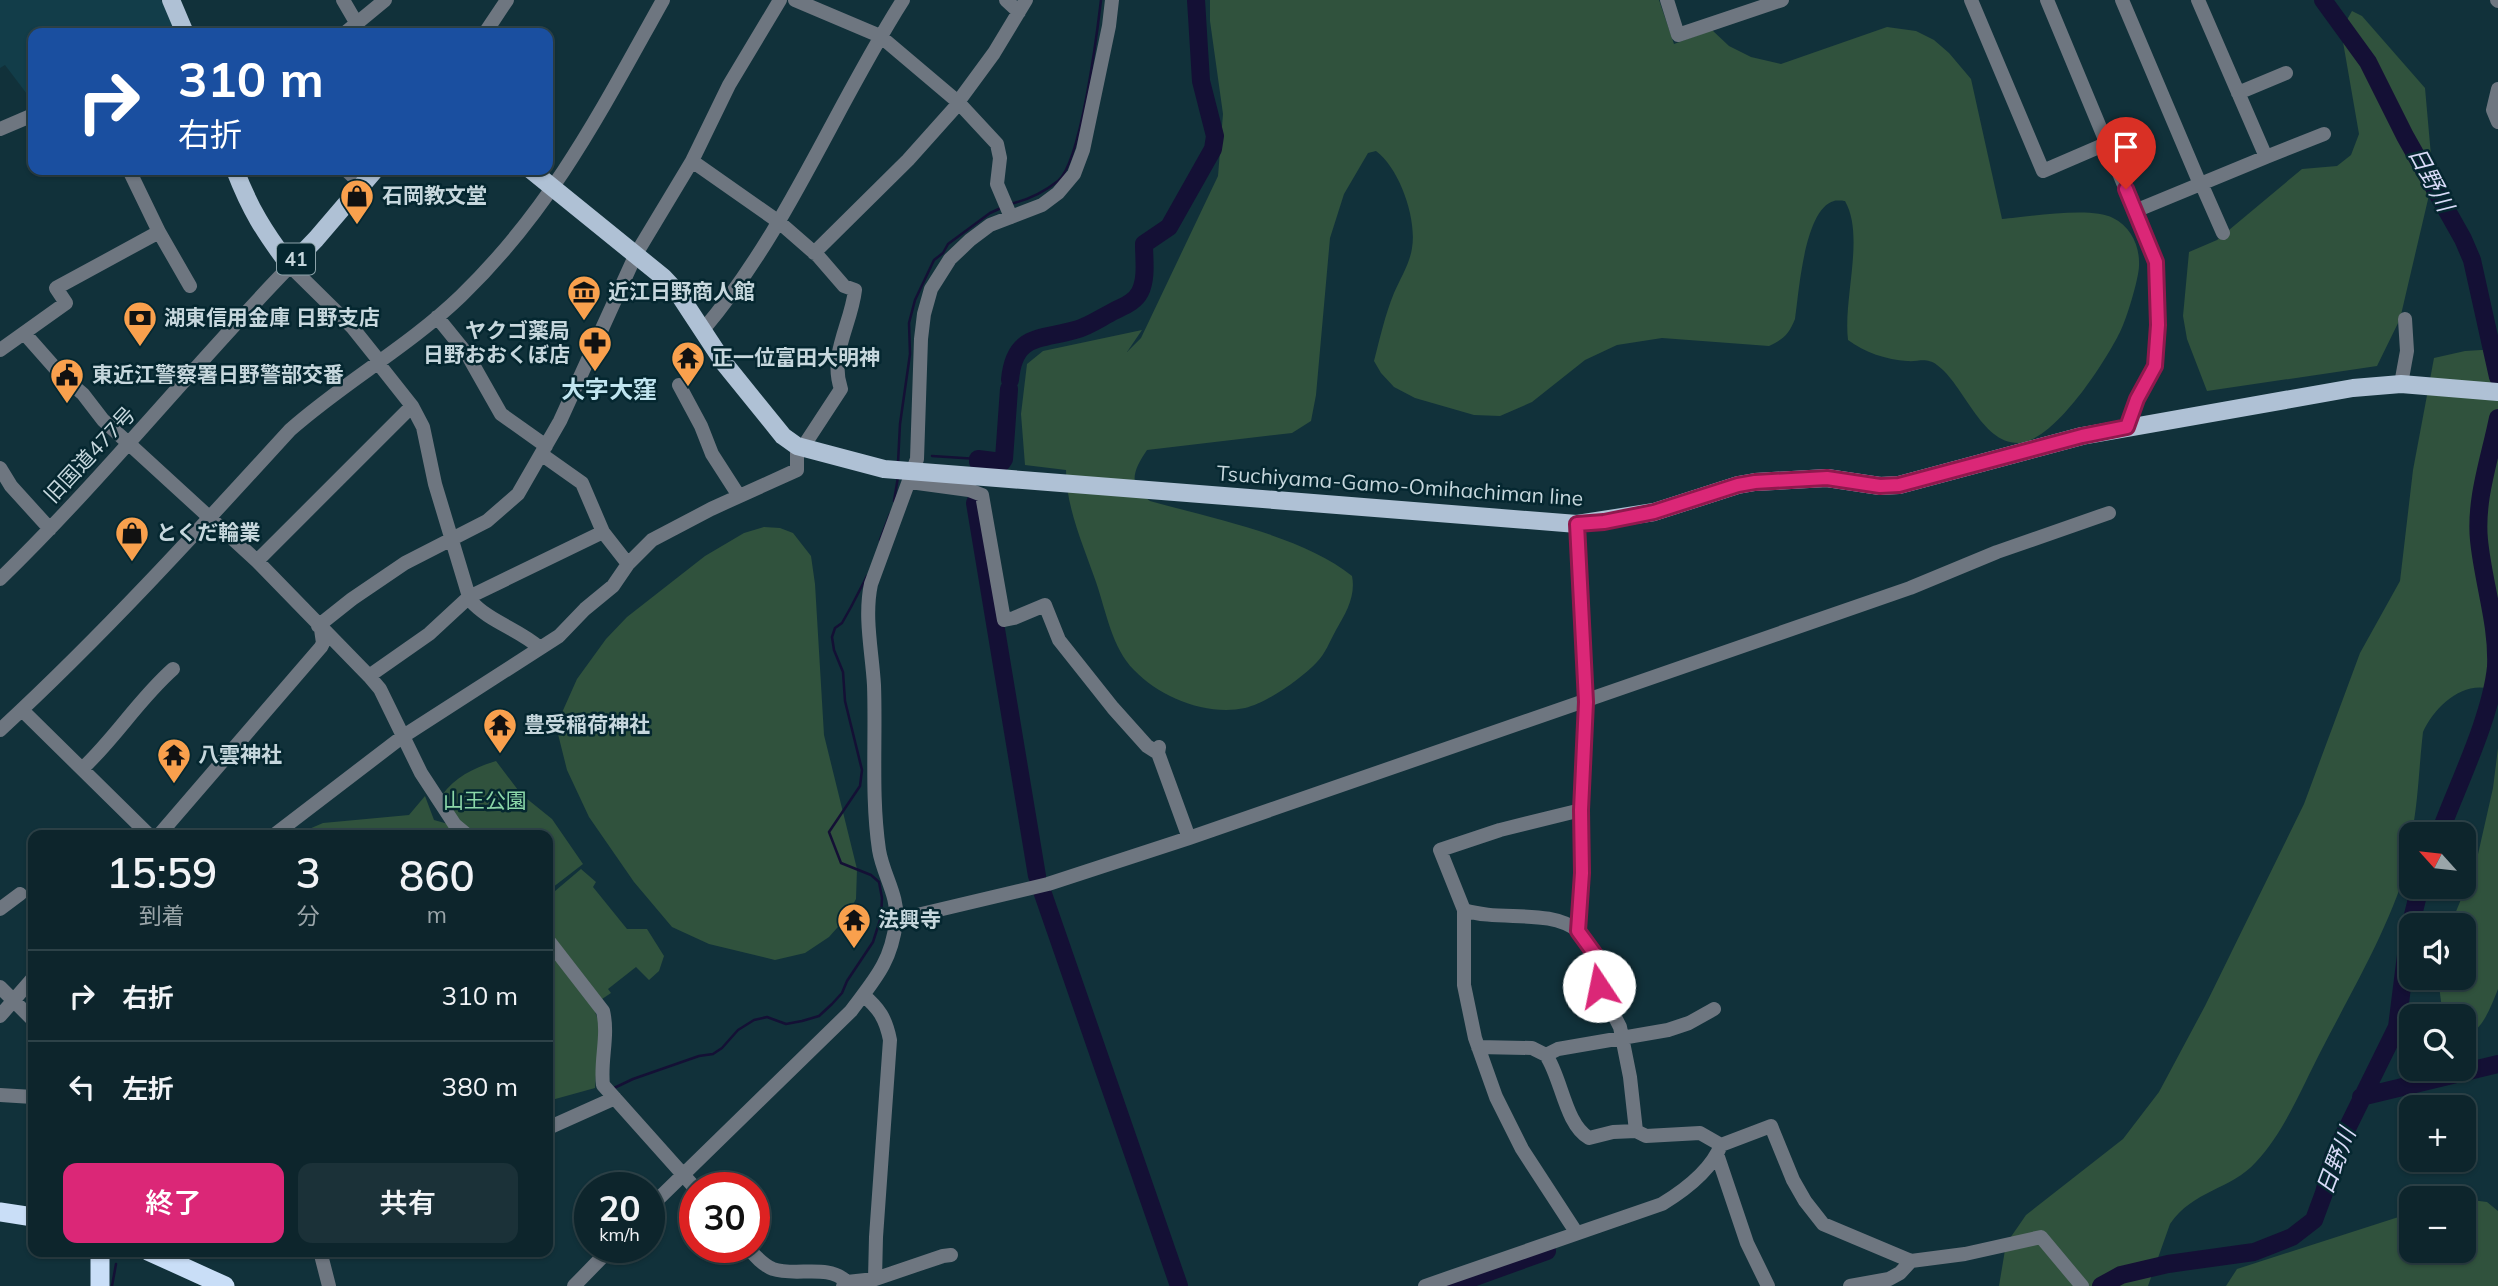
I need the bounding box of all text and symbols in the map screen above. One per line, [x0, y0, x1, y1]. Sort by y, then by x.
text: 310 m [178, 48, 324, 109]
icon: right [63, 56, 154, 147]
text: 右折 [178, 114, 242, 154]
pin [2096, 117, 2156, 189]
icon: arrive [2107, 128, 2145, 166]
water label: 日野川 [2402, 141, 2462, 219]
shop icon: 石岡教文堂 [338, 177, 376, 226]
place label: 石岡教文堂 [382, 182, 487, 208]
road number: 41 [277, 244, 315, 274]
museum icon: 近江日野商人館 [565, 273, 603, 322]
place label: 近江日野商人館 [608, 278, 755, 304]
bank icon: 湖東信用金庫 日野支店 [121, 299, 159, 348]
place label: 湖東信用金庫 日野支店 [164, 304, 380, 330]
place label: ヤクゴ薬局 日野おおくぼ店 [423, 317, 570, 367]
pharmacy icon: ヤクゴ薬局 日野おおくぼ店 [576, 324, 614, 373]
temple icon: 正一位富田大明神 [669, 339, 707, 388]
place label: 正一位富田大明神 [712, 344, 880, 370]
public building icon: 東近江警察署日野警部交番 [48, 356, 86, 405]
place label: 東近江警察署日野警部交番 [92, 361, 344, 387]
district label: 大字大窪 [561, 374, 657, 404]
street label: 旧国道477号 [38, 401, 140, 508]
street label: Tsuchiyama-Gamo-Omihachiman line [1216, 459, 1584, 511]
shop icon: とくだ輪業 [113, 514, 151, 563]
place label: とくだ輪業 [156, 519, 260, 545]
temple icon: 豊受稲荷神社 [481, 706, 519, 755]
place label: 豊受稲荷神社 [524, 711, 650, 737]
temple icon: 八雲神社 [155, 736, 193, 785]
place label: 八雲神社 [198, 741, 282, 767]
park label: 山王公園 [443, 787, 527, 813]
north arrow [2399, 822, 2476, 900]
map controls [2399, 822, 2476, 1263]
text: 15:59 [106, 846, 217, 899]
text: 3 [295, 846, 321, 899]
text: 860 [399, 849, 475, 902]
text: m [427, 900, 447, 929]
text: 到着 [139, 901, 185, 930]
text: 分 [297, 901, 320, 930]
temple icon: 法興寺 [835, 901, 873, 950]
place label: 法興寺 [878, 906, 941, 932]
button: sound [2399, 913, 2476, 990]
position arrow [1562, 949, 1636, 1023]
icon: right [63, 977, 101, 1015]
text: 310 m [442, 979, 518, 1012]
text: 右折 [122, 981, 174, 1014]
button: search [2399, 1004, 2476, 1081]
icon: left [63, 1068, 101, 1106]
text: 380 m [442, 1070, 518, 1103]
text: 左折 [122, 1072, 174, 1105]
button: + [2399, 1095, 2476, 1172]
water label: 日野川 [2310, 1121, 2363, 1198]
button: 終了 [63, 1163, 284, 1243]
button: 共有 [298, 1163, 518, 1243]
speed limit sign: 30 [679, 1172, 770, 1263]
text: 20 [598, 1186, 641, 1230]
button: − [2399, 1186, 2476, 1263]
text: km/h [599, 1223, 640, 1246]

